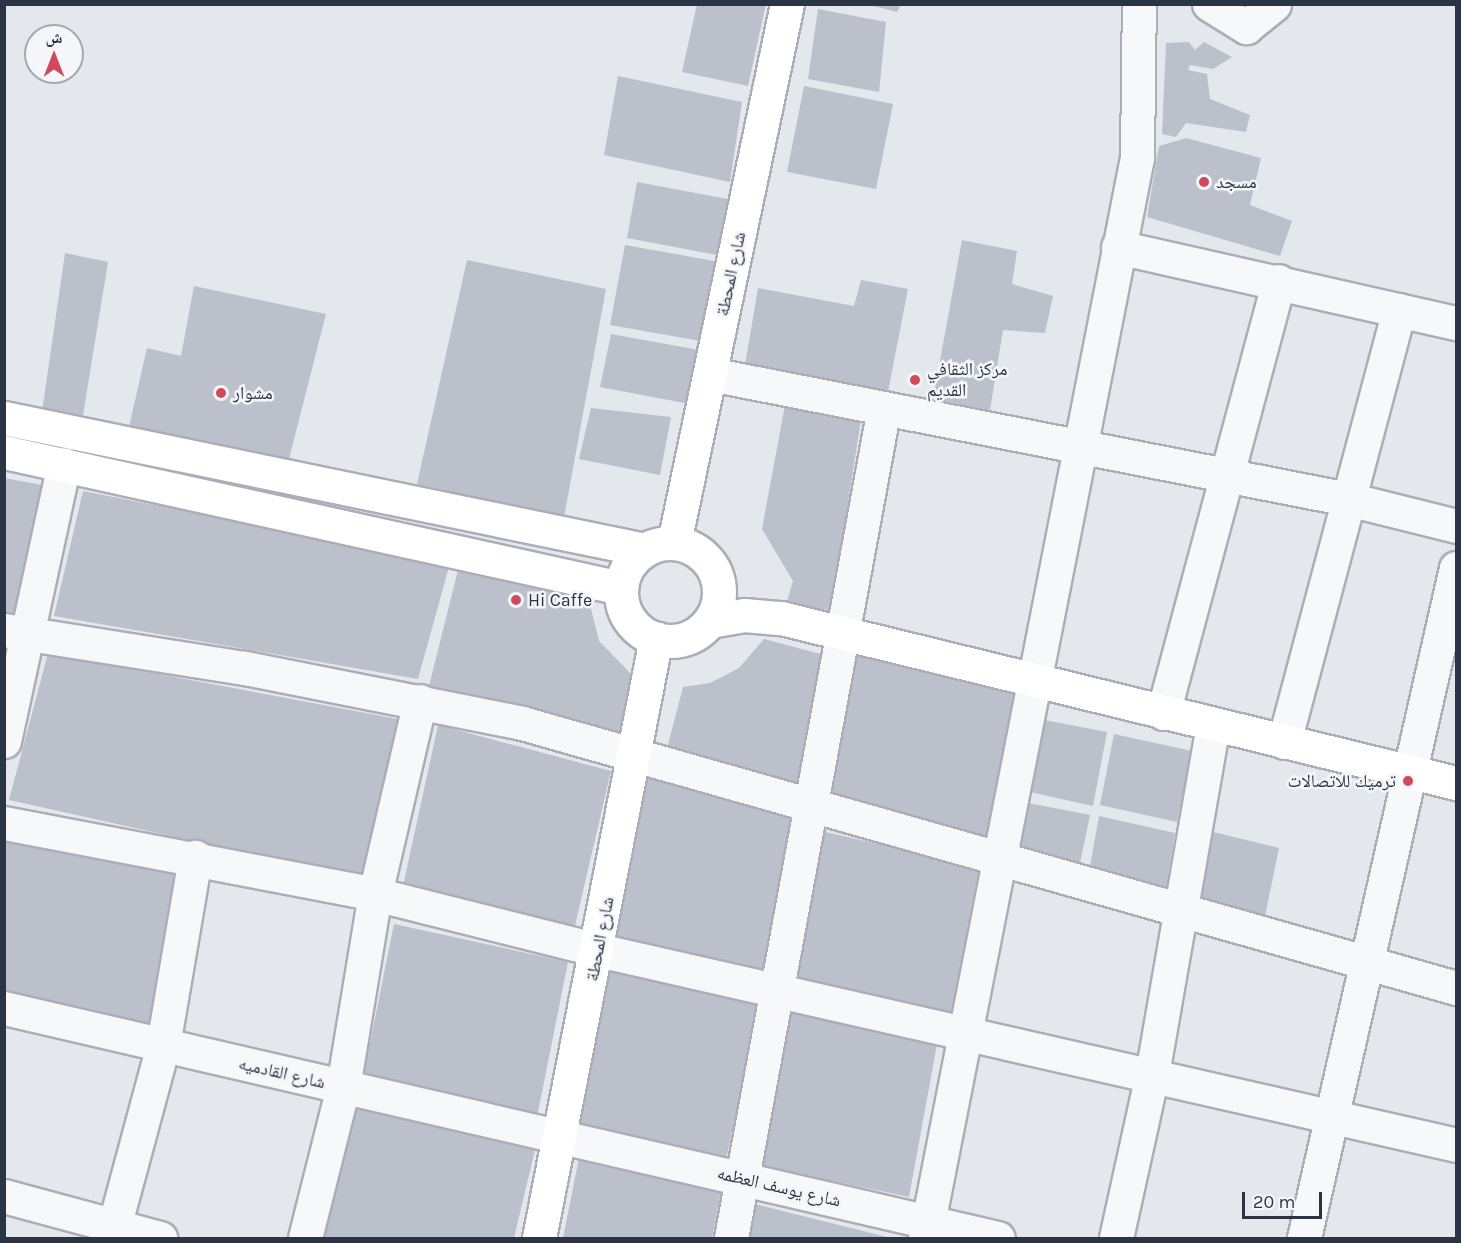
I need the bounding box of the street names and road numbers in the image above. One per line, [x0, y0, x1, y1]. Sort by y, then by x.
street label: شارع المحطة [712, 230, 750, 318]
street label: شارع المحطة [581, 895, 619, 983]
street label: شارع القادميه [237, 1053, 327, 1093]
street label: شارع يوسف العظمه [715, 1162, 843, 1212]

